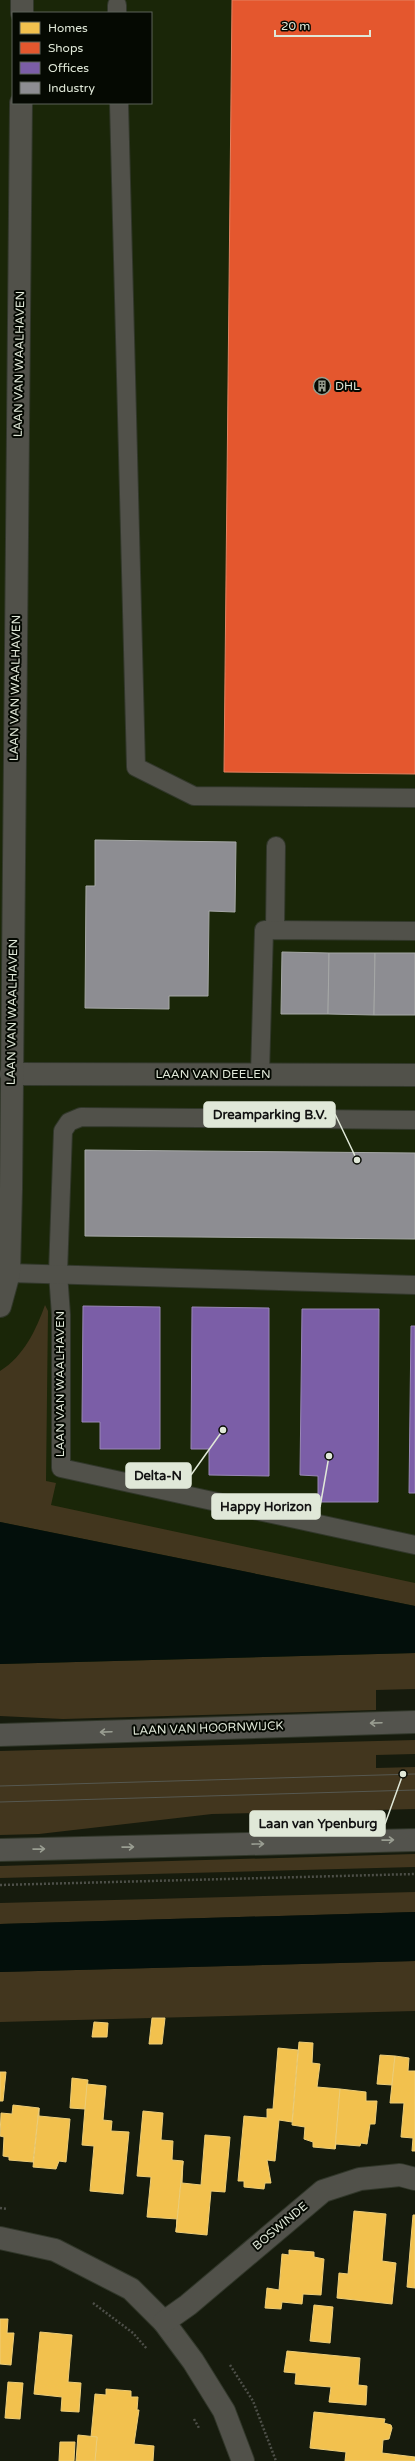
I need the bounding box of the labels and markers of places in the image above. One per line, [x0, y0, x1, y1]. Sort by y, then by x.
building icon: DHL [312, 376, 332, 396]
place label: DHL [335, 379, 360, 393]
callout: Dreamparking B.V. [204, 1102, 335, 1127]
callout: Delta-N [126, 1463, 191, 1488]
callout: Happy Horizon [212, 1494, 320, 1519]
callout: Laan van Ypenburg [250, 1811, 385, 1836]

